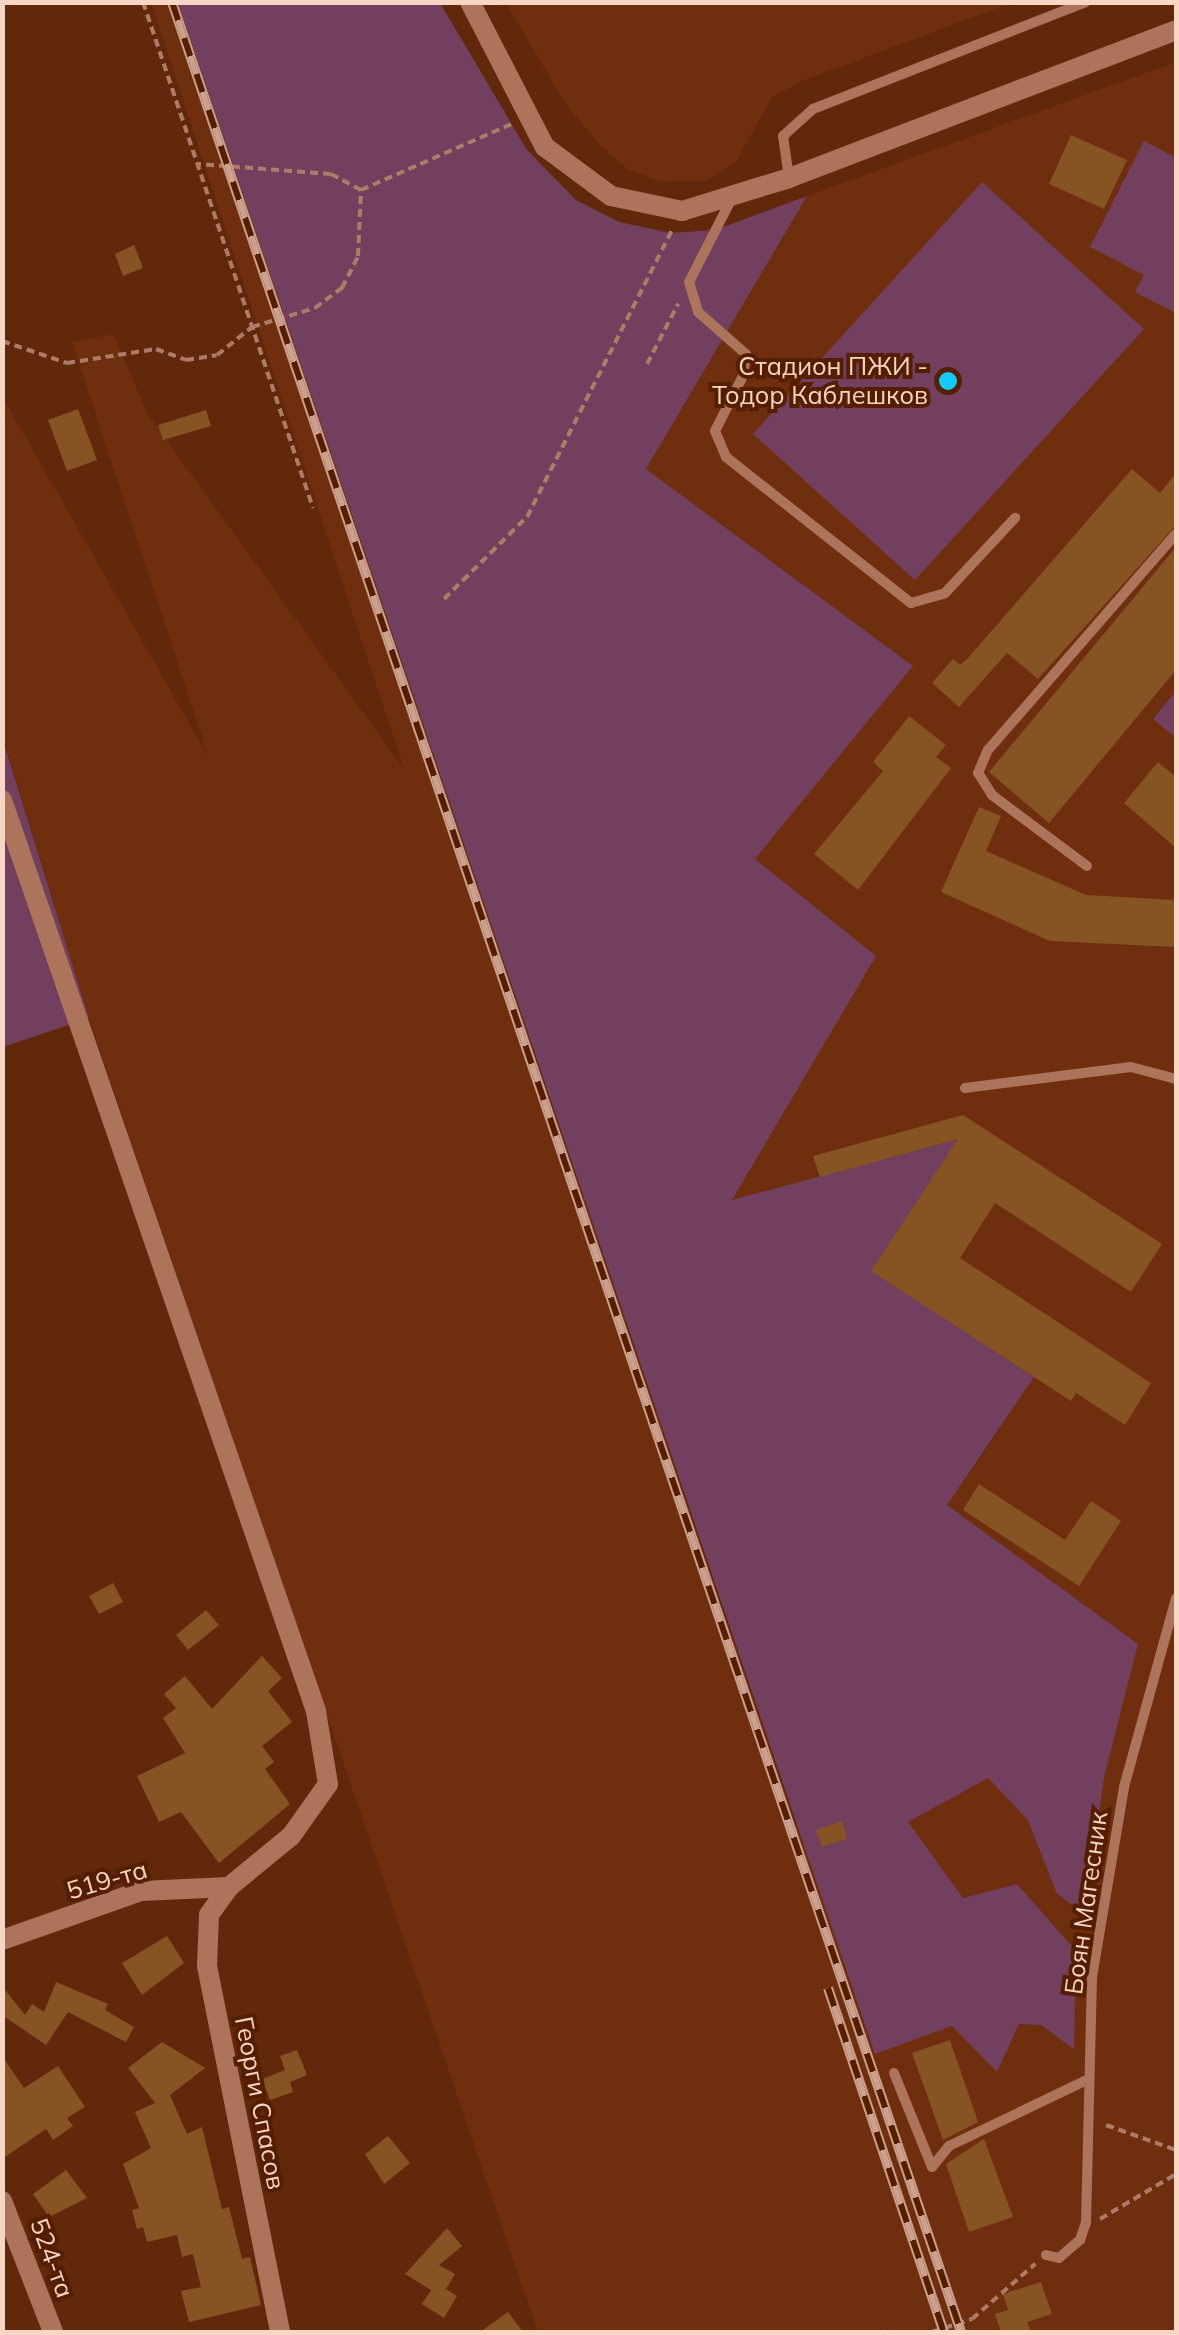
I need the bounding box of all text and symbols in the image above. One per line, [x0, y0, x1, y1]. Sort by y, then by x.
place label: Стадион ПЖИ - Тодор Каблешков [712, 352, 928, 411]
marker: Стадион ПЖИ - Тодор Каблешков [937, 370, 959, 392]
street label: Боян Магесник [1058, 1810, 1114, 1996]
street label: 519-та [63, 1854, 151, 1906]
street label: Георги Спасов [229, 2014, 291, 2192]
street label: 524-та [24, 2214, 80, 2302]

